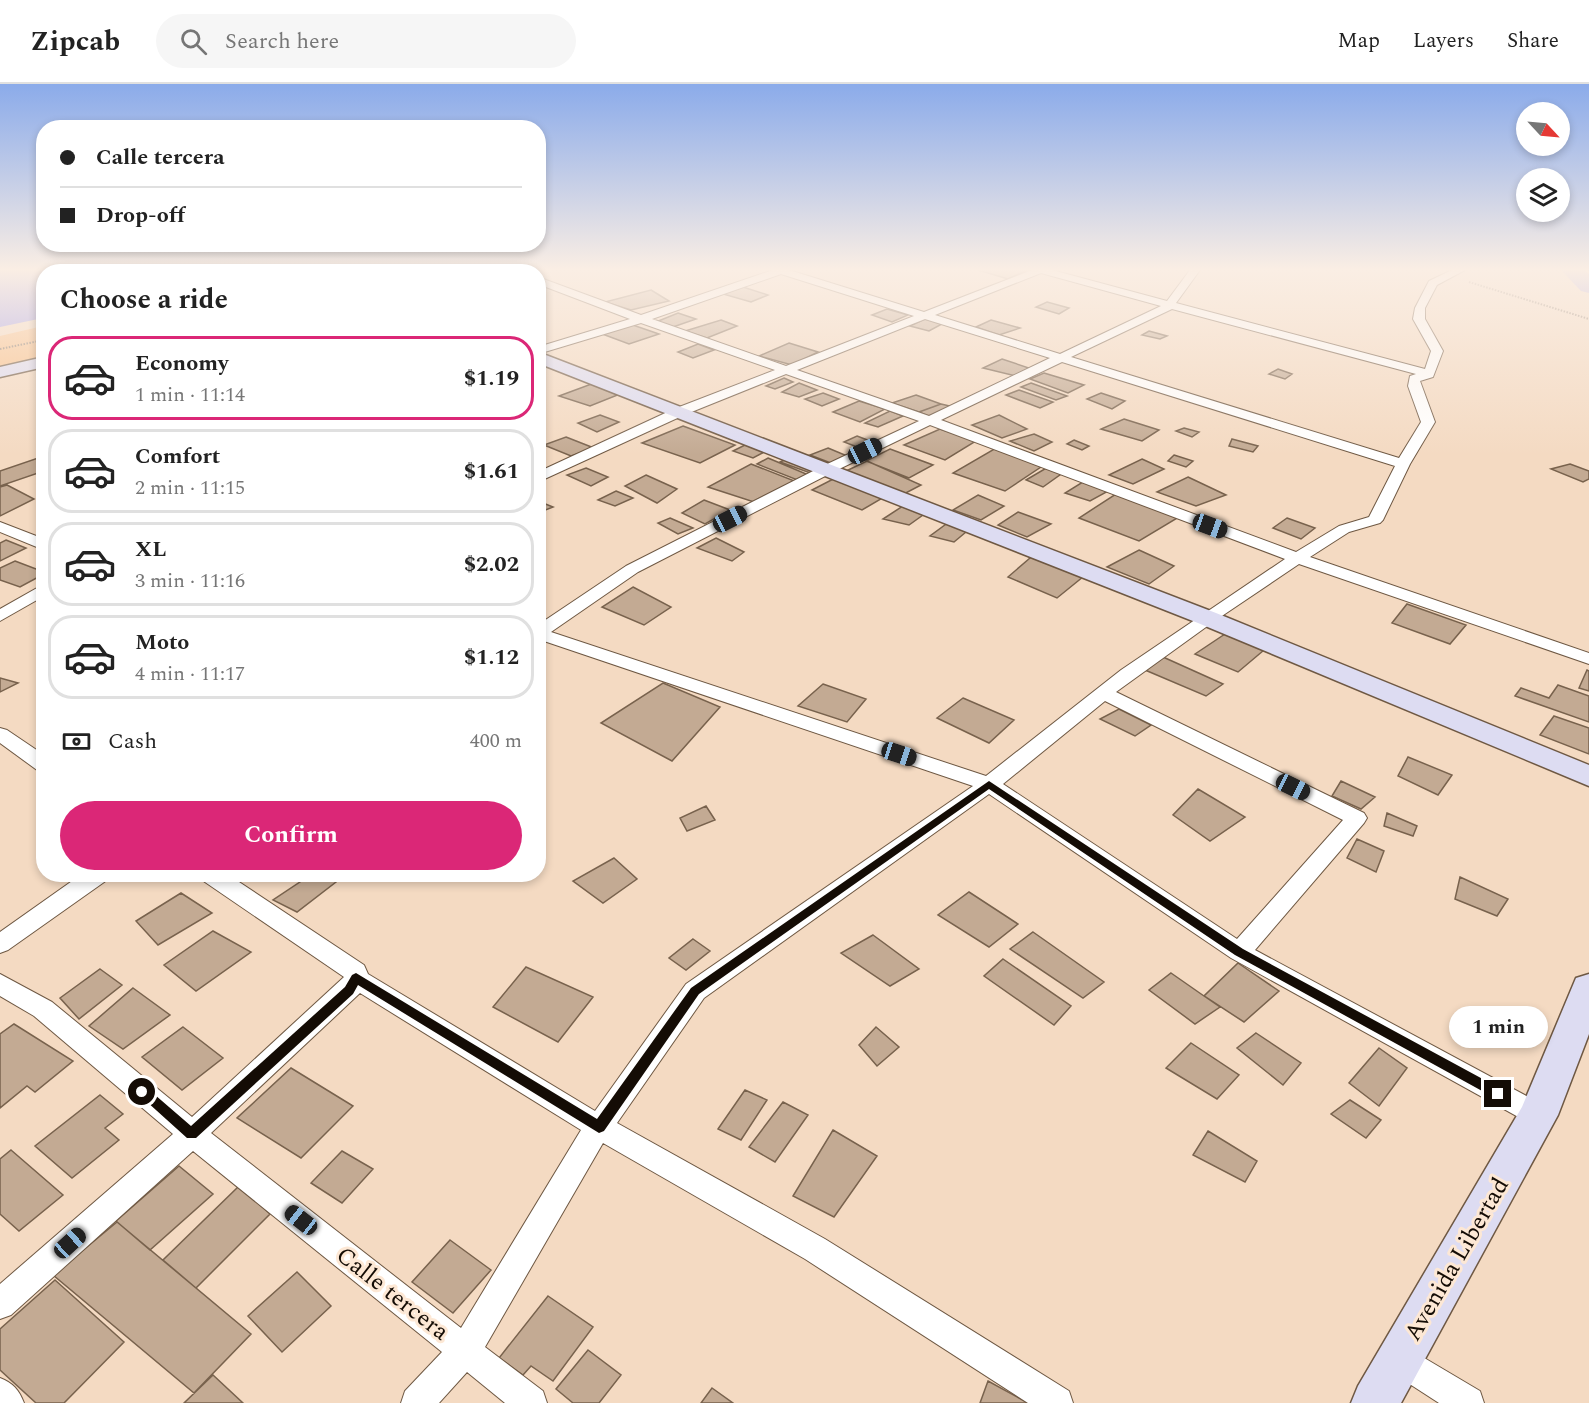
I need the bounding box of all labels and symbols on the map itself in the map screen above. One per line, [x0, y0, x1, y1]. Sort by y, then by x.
north arrow [1516, 102, 1570, 156]
car [845, 435, 885, 467]
car [710, 503, 750, 535]
car [1190, 511, 1230, 541]
car [879, 740, 919, 768]
car [1273, 771, 1313, 803]
callout: 1 min [1448, 1007, 1547, 1049]
route start [128, 1078, 155, 1105]
route end [1484, 1080, 1511, 1107]
street label: Avenida Libertad [1395, 1171, 1518, 1348]
car [281, 1202, 321, 1238]
car [51, 1224, 89, 1262]
street label: Calle tercera [328, 1238, 457, 1350]

